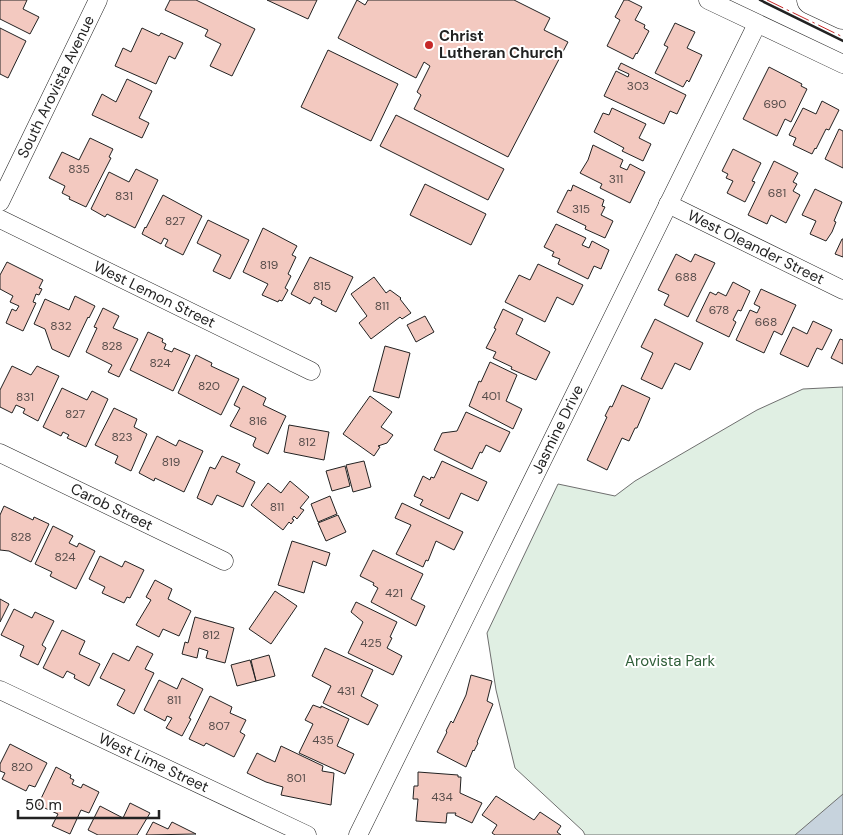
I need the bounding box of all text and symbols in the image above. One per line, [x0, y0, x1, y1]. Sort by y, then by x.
street label: South Arovista Avenue [13, 12, 99, 162]
place label: Christ Lutheran Church [439, 26, 563, 63]
marker: Christ Lutheran Church [423, 39, 435, 51]
house number: 303 [627, 78, 649, 94]
house number: 690 [763, 96, 787, 112]
house number: 835 [68, 161, 90, 177]
house number: 311 [609, 171, 623, 187]
house number: 681 [768, 185, 786, 201]
house number: 831 [115, 188, 133, 204]
house number: 315 [572, 201, 590, 217]
street label: West Oleander Street [684, 205, 828, 289]
house number: 827 [165, 213, 185, 229]
street label: West Lemon Street [90, 256, 219, 333]
house number: 819 [260, 257, 278, 273]
house number: 688 [675, 269, 697, 285]
house number: 815 [313, 278, 331, 294]
house number: 811 [375, 298, 389, 314]
house number: 678 [709, 302, 729, 318]
house number: 668 [755, 314, 777, 330]
house number: 832 [50, 318, 72, 334]
house number: 828 [101, 338, 123, 354]
house number: 824 [149, 355, 171, 371]
house number: 820 [198, 378, 220, 394]
street label: Jasmine Drive [527, 382, 588, 477]
house number: 401 [481, 388, 501, 404]
house number: 831 [16, 389, 34, 405]
house number: 827 [65, 406, 85, 422]
house number: 816 [249, 413, 267, 429]
house number: 823 [111, 429, 133, 445]
house number: 812 [298, 434, 316, 450]
house number: 819 [162, 454, 180, 470]
street label: Carob Street [67, 479, 156, 535]
house number: 811 [270, 499, 284, 515]
house number: 828 [10, 529, 32, 545]
house number: 824 [54, 549, 76, 565]
house number: 421 [385, 585, 403, 601]
house number: 812 [202, 627, 220, 643]
house number: 425 [360, 635, 382, 651]
park label: Arovista Park [625, 651, 715, 671]
house number: 431 [337, 683, 355, 699]
house number: 811 [167, 692, 181, 708]
house number: 807 [208, 718, 230, 734]
street label: West Lime Street [95, 728, 212, 797]
house number: 435 [312, 732, 334, 748]
house number: 820 [11, 759, 33, 775]
house number: 801 [286, 770, 306, 786]
scale bar [18, 788, 159, 820]
house number: 434 [431, 789, 453, 805]
text: 50 m [25, 795, 62, 815]

